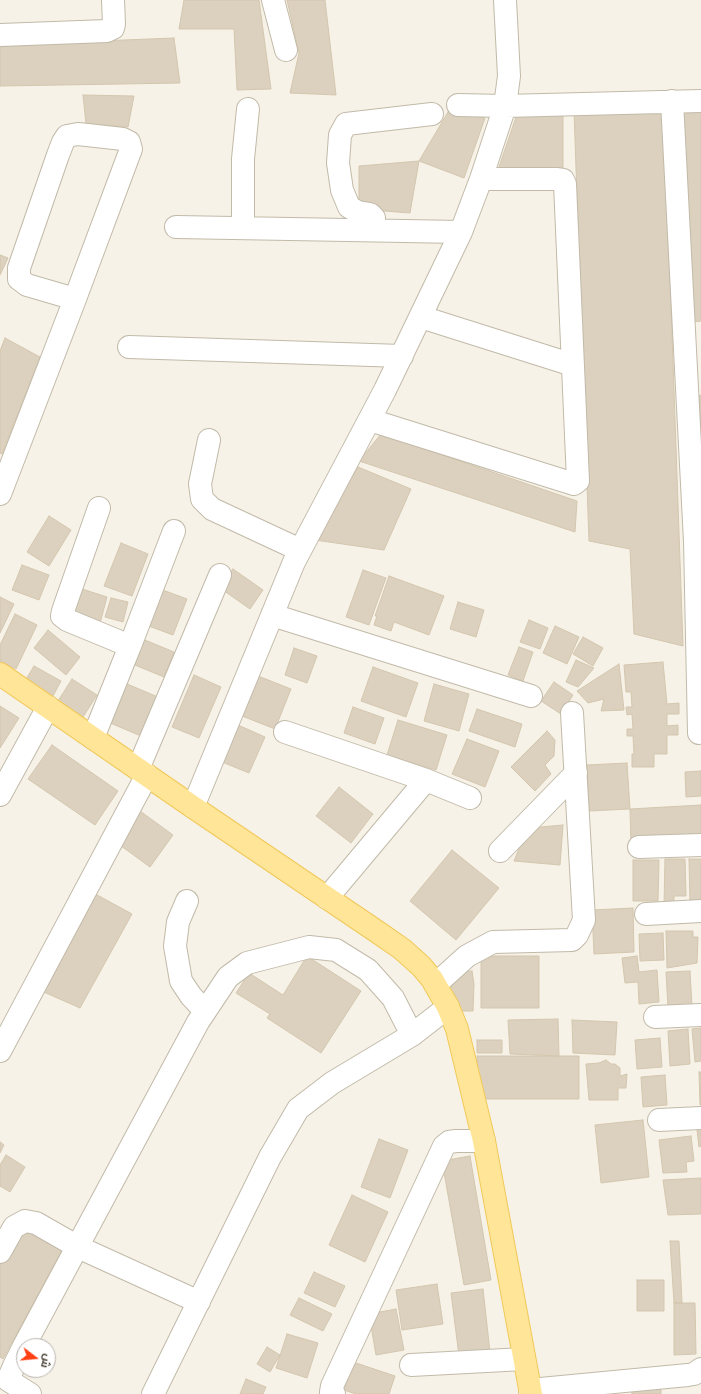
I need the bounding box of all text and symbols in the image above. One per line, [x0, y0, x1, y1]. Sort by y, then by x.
north arrow [16, 1338, 56, 1378]
text: ش [39, 1353, 55, 1370]

